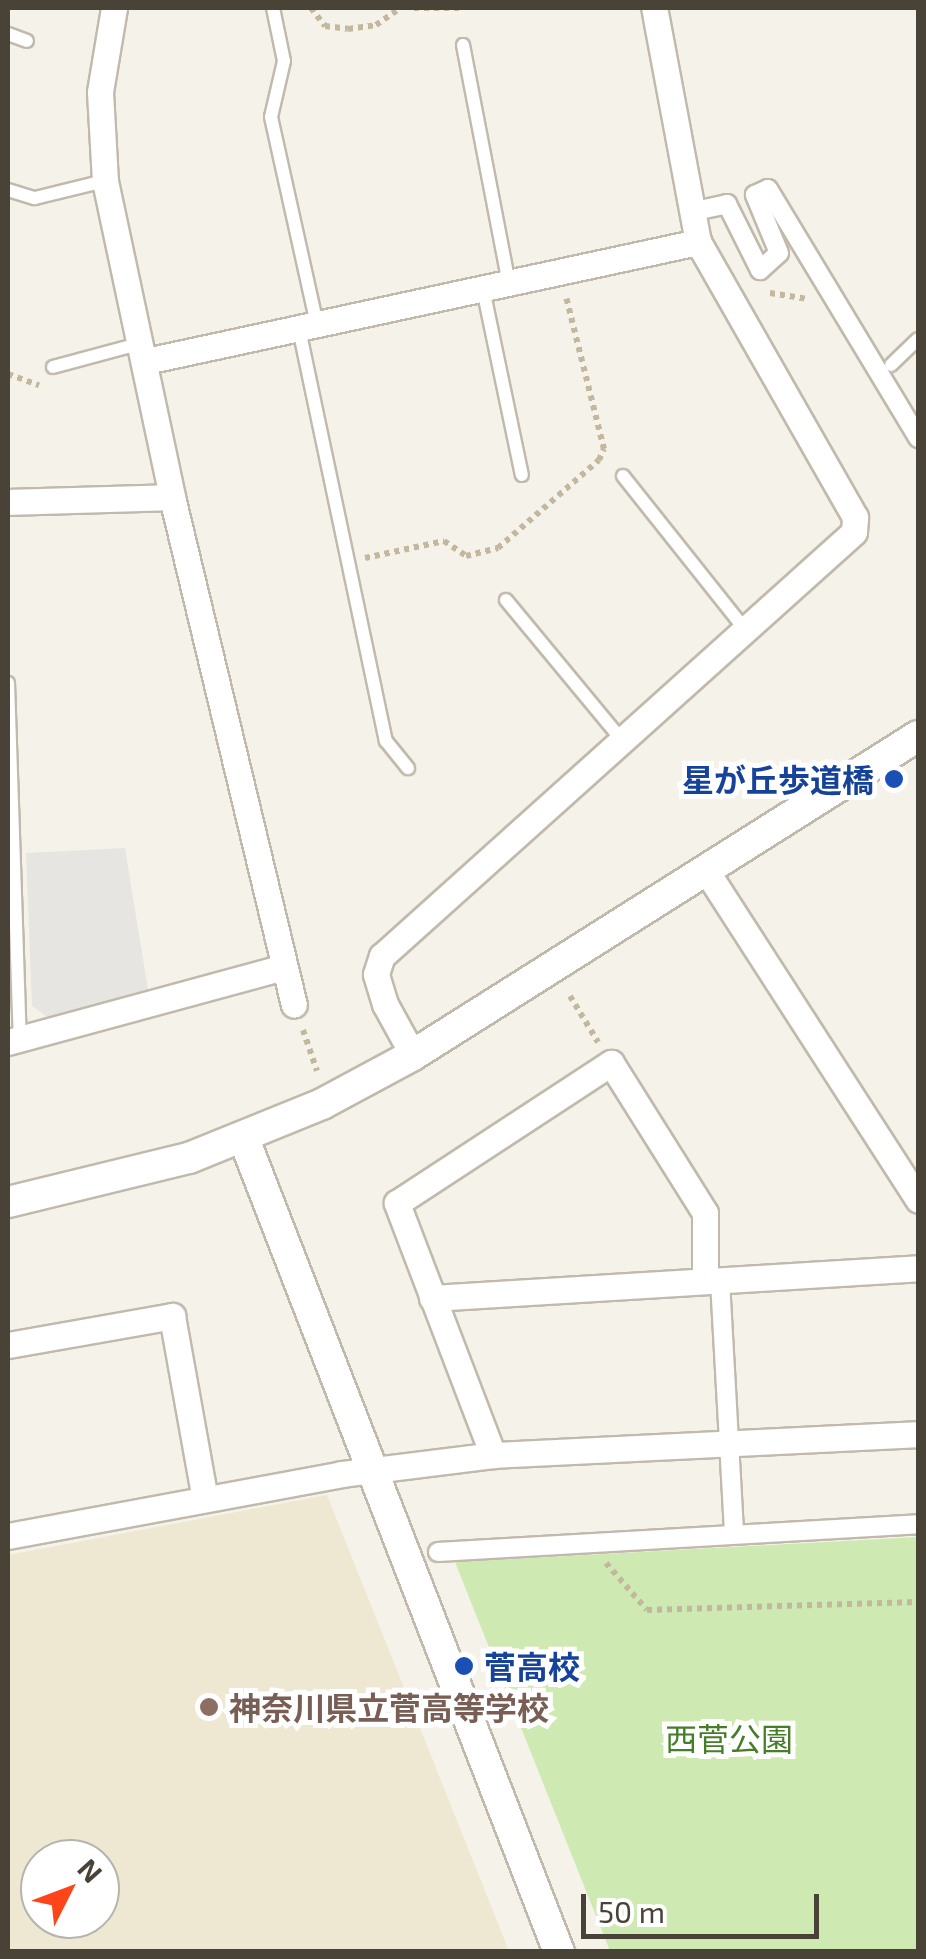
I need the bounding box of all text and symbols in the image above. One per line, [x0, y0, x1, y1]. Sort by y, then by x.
place label: 星が丘歩道橋 [682, 760, 874, 798]
marker: 星が丘歩道橋 [883, 768, 905, 790]
place label: 菅高校 [484, 1647, 580, 1685]
marker: 菅高校 [453, 1655, 475, 1677]
place label: 神奈川県立菅高等学校 [229, 1688, 549, 1726]
marker: 神奈川県立菅高等学校 [198, 1696, 220, 1718]
park label: 西菅公園 [665, 1719, 793, 1757]
north arrow [20, 1839, 120, 1939]
text: N [71, 1851, 110, 1889]
scale bar [586, 1874, 824, 1936]
text: 50 m [598, 1893, 665, 1929]

